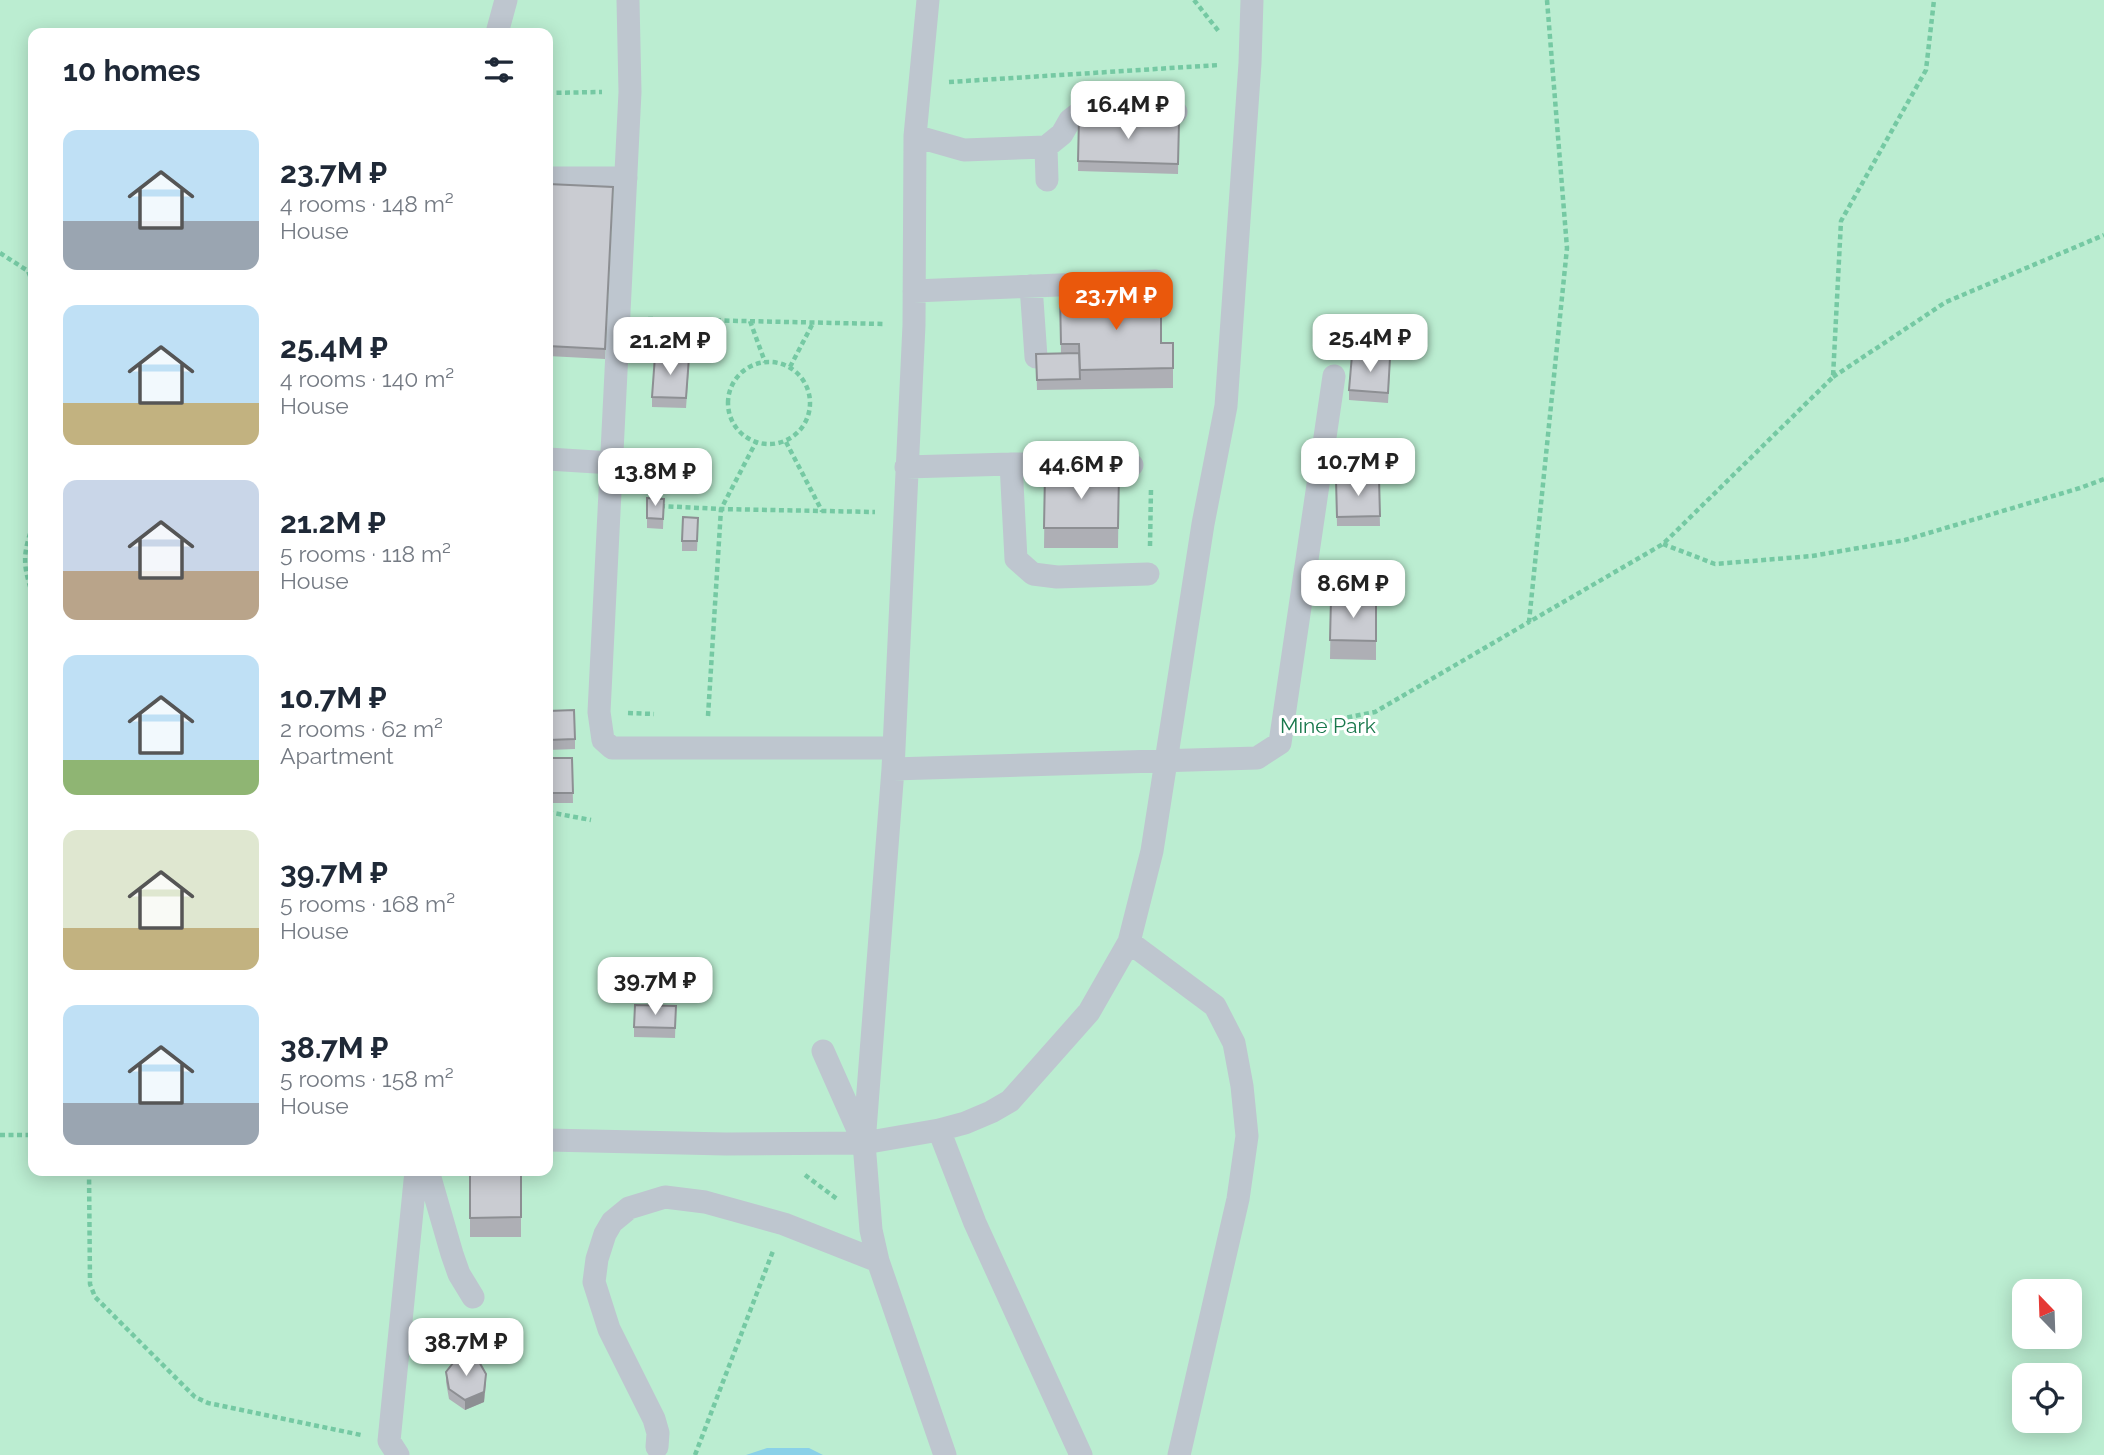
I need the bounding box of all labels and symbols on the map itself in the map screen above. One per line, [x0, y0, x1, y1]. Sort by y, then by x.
pin: 16.4M ₽ [1063, 82, 1193, 141]
pin: 23.7M ₽ [1051, 272, 1181, 332]
pin: 25.4M ₽ [1305, 314, 1435, 374]
pin: 21.2M ₽ [605, 318, 735, 377]
pin: 10.7M ₽ [1293, 438, 1423, 498]
pin: 44.6M ₽ [1016, 442, 1146, 501]
pin: 13.8M ₽ [590, 448, 720, 508]
pin: 8.6M ₽ [1296, 560, 1410, 620]
park label: Mine Park [1280, 713, 1376, 738]
pin: 39.7M ₽ [590, 958, 720, 1017]
north arrow [2012, 1279, 2082, 1349]
pin: 38.7M ₽ [401, 1318, 531, 1378]

